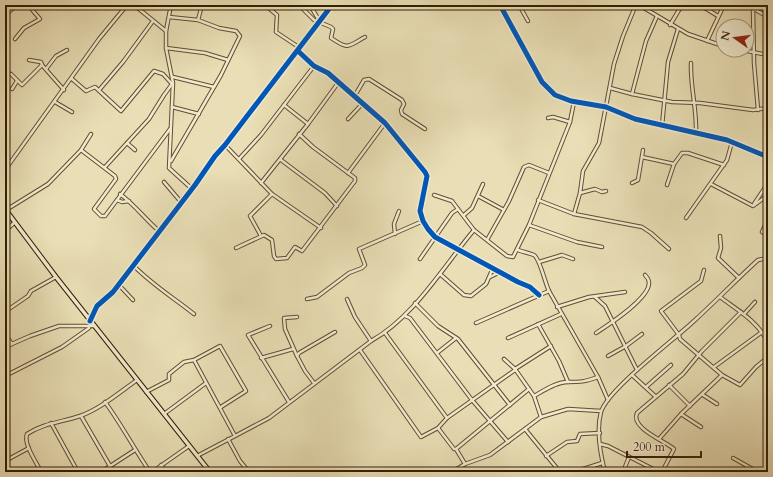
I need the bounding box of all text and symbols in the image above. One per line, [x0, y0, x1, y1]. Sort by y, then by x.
north arrow [715, 18, 755, 58]
text: N [717, 29, 734, 42]
scale bar [627, 433, 701, 459]
text: 200 m [633, 439, 666, 455]

